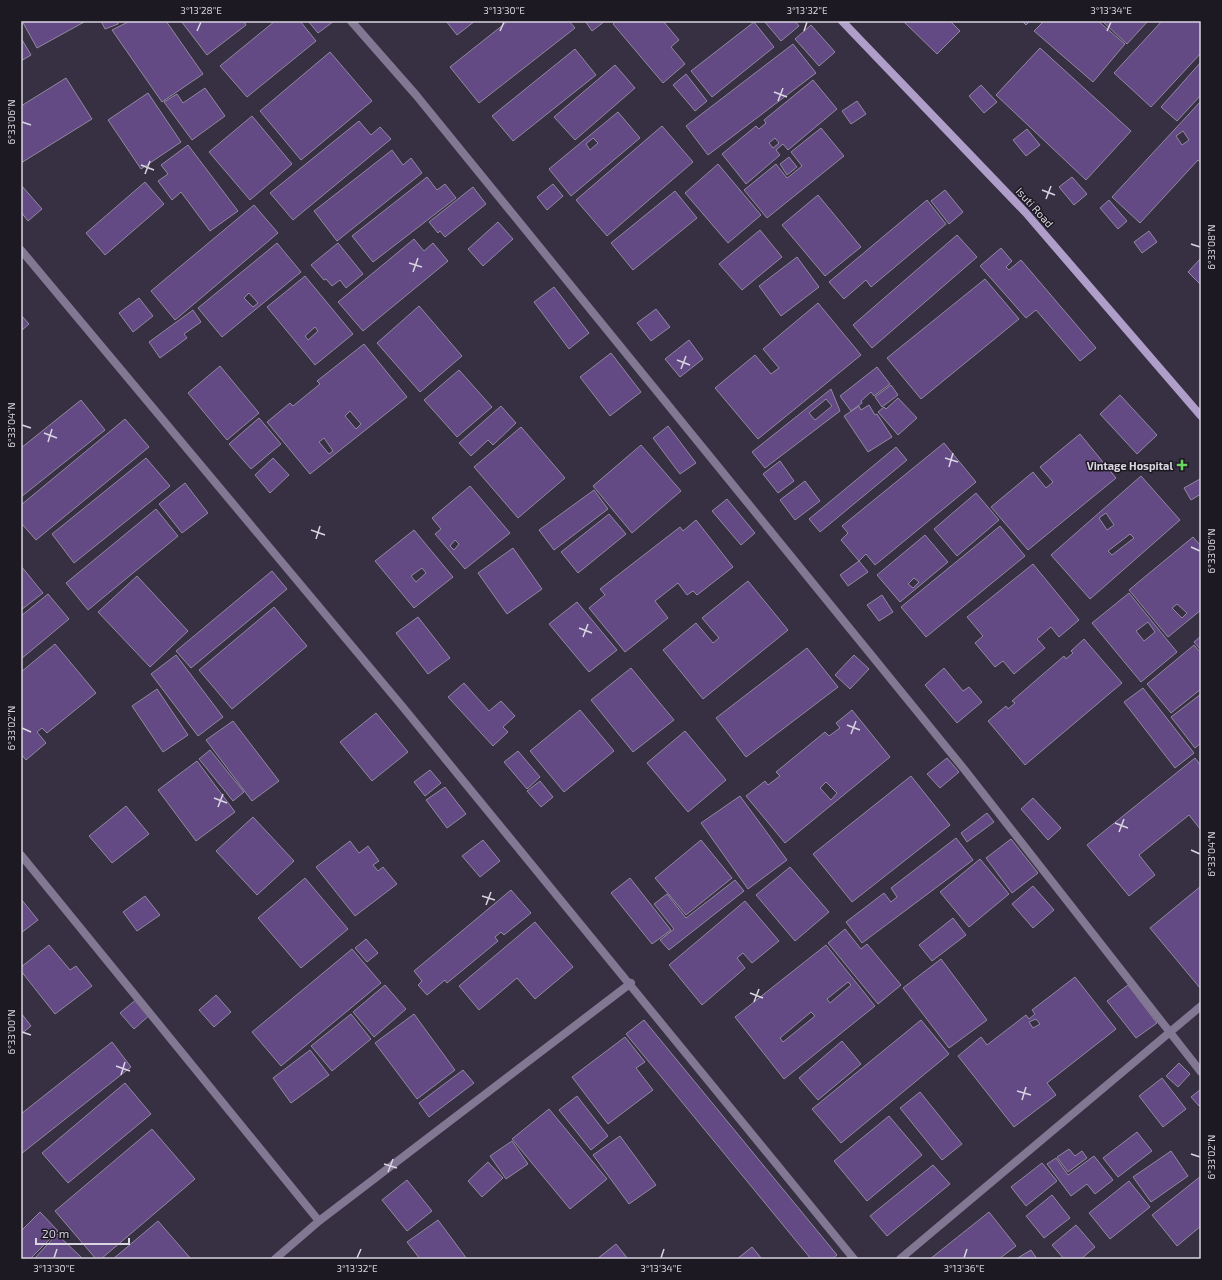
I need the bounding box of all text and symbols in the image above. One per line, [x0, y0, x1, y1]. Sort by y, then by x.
text: 3°13'28"E [180, 4, 222, 16]
text: 3°13'30"E [483, 4, 525, 16]
text: 3°13'32"E [786, 4, 828, 16]
text: 3°13'34"E [1090, 4, 1132, 16]
text: 6°33'06"N [5, 100, 17, 144]
street label: Isuti Road [1014, 184, 1056, 230]
text: 6°33'08"N [1205, 224, 1217, 270]
text: 6°33'04"N [5, 402, 17, 448]
place label: Vintage Hospital [1087, 459, 1173, 472]
marker: Vintage Hospital [1176, 459, 1188, 471]
text: 6°33'06"N [1205, 529, 1217, 573]
text: 6°33'02"N [5, 706, 17, 750]
text: 6°33'04"N [1205, 831, 1217, 877]
text: 6°33'00"N [5, 1009, 17, 1055]
text: 6°33'02"N [1205, 1135, 1217, 1179]
scale bar [36, 1220, 129, 1246]
text: 20 m [42, 1226, 69, 1240]
text: 3°13'30"E [33, 1262, 75, 1274]
text: 3°13'32"E [336, 1262, 378, 1274]
text: 3°13'34"E [640, 1262, 682, 1274]
text: 3°13'36"E [943, 1262, 985, 1274]

